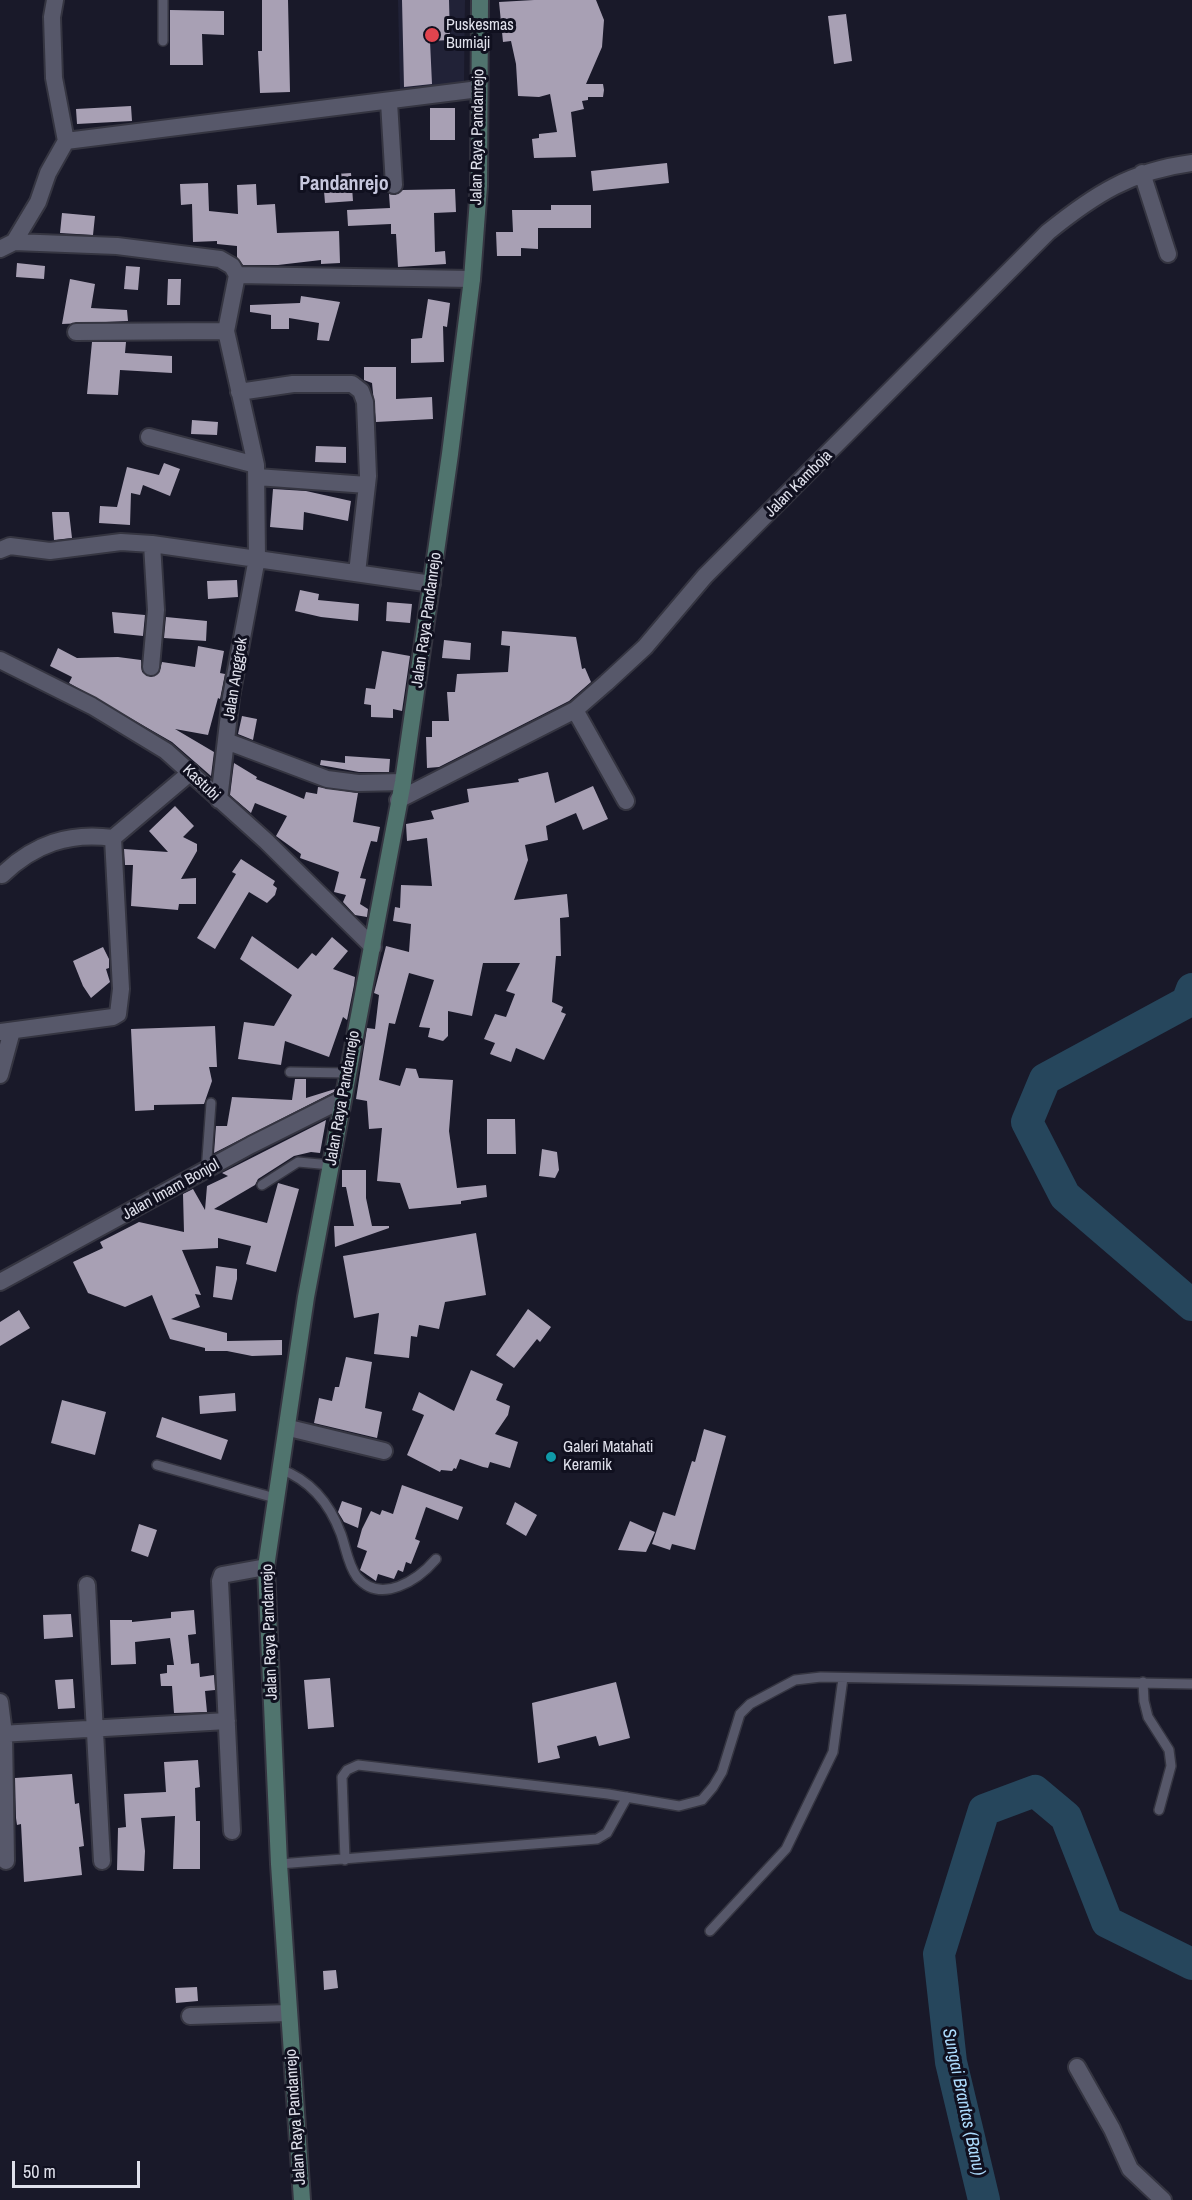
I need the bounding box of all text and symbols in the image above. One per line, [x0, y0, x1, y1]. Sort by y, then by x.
place label: Puskesmas Bumiaji [446, 16, 514, 54]
marker: Puskesmas Bumiaji [423, 26, 441, 44]
street label: Jalan Raya Pandanrejo [467, 69, 489, 205]
district label: Pandanrejo [299, 173, 389, 197]
street label: Jalan Kamboja [762, 447, 836, 521]
street label: Jalan Raya Pandanrejo [408, 551, 446, 689]
street label: Jalan Anggrek [220, 636, 252, 722]
street label: Kastubi [178, 761, 224, 805]
street label: Jalan Raya Pandanrejo [322, 1029, 364, 1167]
street label: Jalan Imam Bonjol [119, 1155, 223, 1225]
place label: Galeri Matahati Keramik [563, 1438, 653, 1476]
marker: Galeri Matahati Keramik [544, 1450, 558, 1464]
street label: Jalan Raya Pandanrejo [258, 1564, 282, 1700]
water label: Sungai Brantas (Banu) [937, 2026, 989, 2178]
street label: Jalan Raya Pandanrejo [282, 2048, 310, 2186]
scale bar [15, 2149, 142, 2187]
text: 50 m [23, 2159, 56, 2184]

